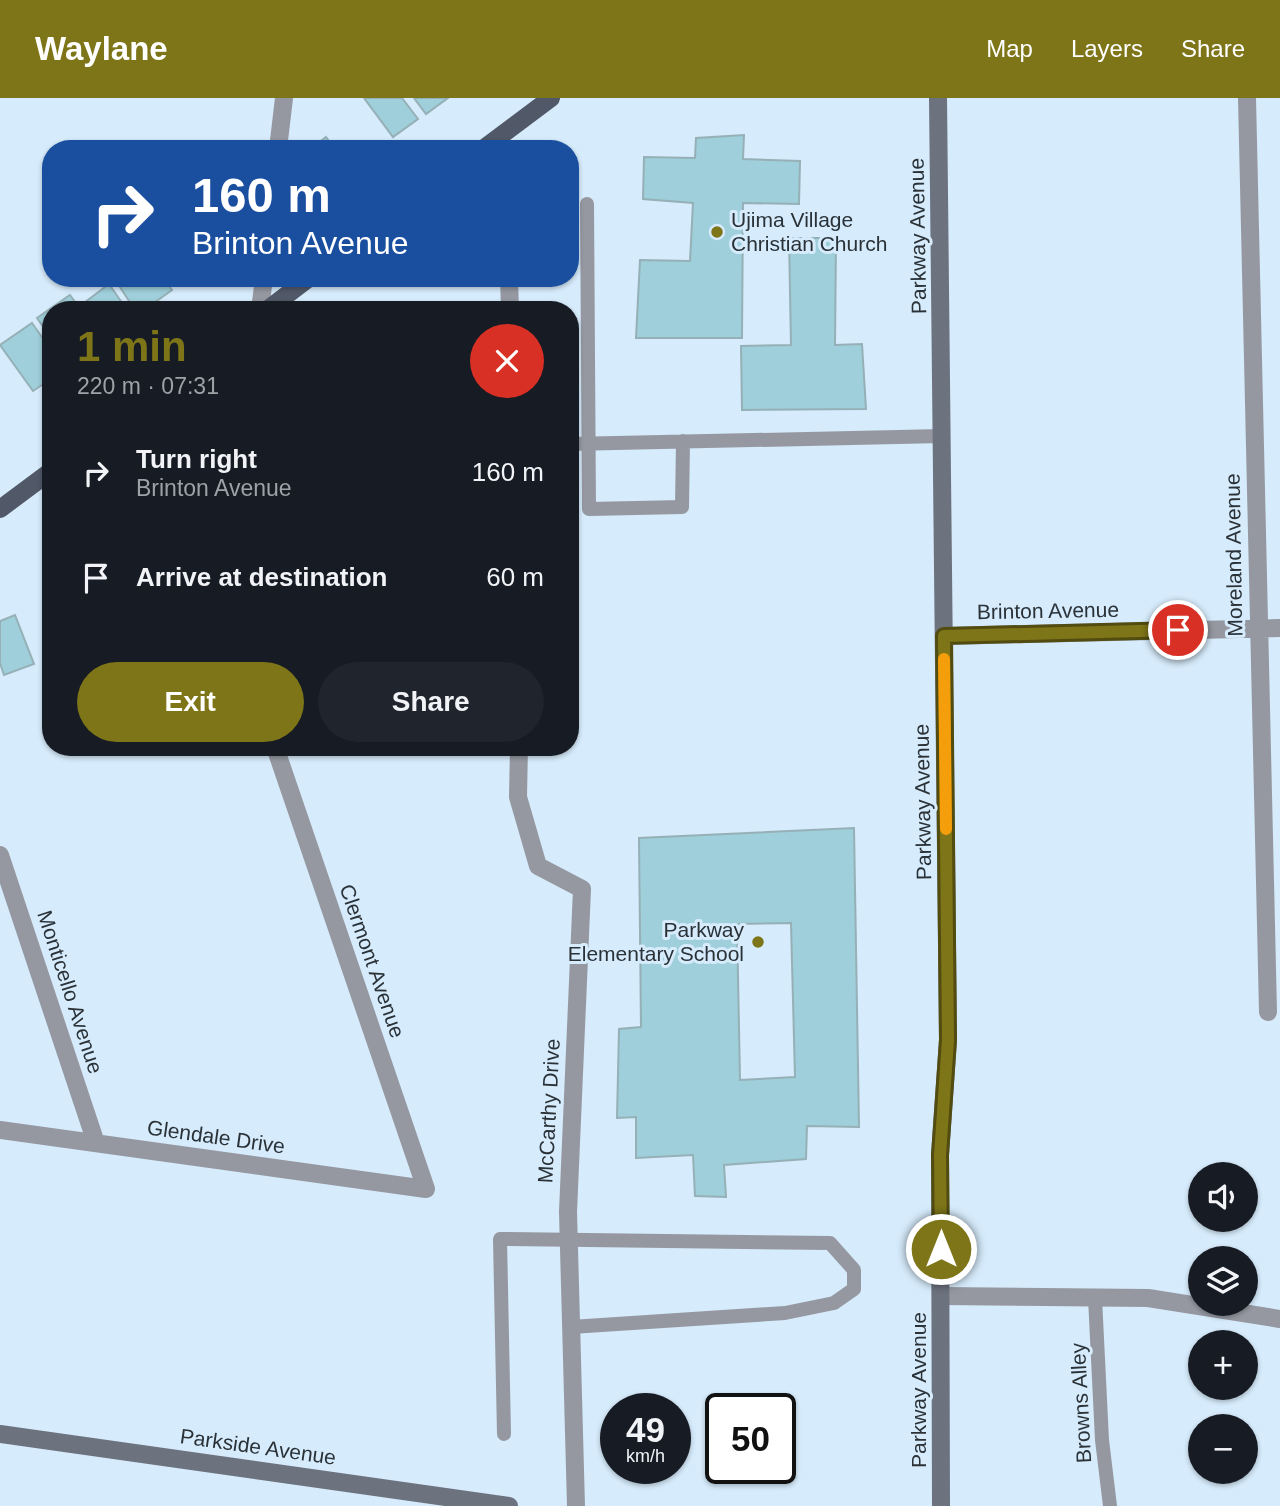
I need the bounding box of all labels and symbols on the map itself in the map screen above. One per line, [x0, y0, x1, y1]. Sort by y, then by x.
street label: Parkway Avenue [905, 158, 930, 314]
place label: Ujima Village Christian Church [731, 208, 887, 255]
marker: Ujima Village Christian Church [709, 224, 725, 240]
street label: Moreland Avenue [1221, 473, 1246, 637]
street label: Brinton Avenue [977, 598, 1119, 623]
pin [1148, 600, 1208, 660]
street label: Parkway Avenue [910, 724, 935, 880]
street label: Clermont Avenue [335, 881, 410, 1041]
street label: Monticello Avenue [33, 907, 108, 1076]
place label: Parkway Elementary School [568, 918, 744, 965]
marker: Parkway Elementary School [750, 934, 766, 950]
street label: McCarthy Drive [533, 1038, 564, 1184]
street label: Glendale Drive [146, 1115, 286, 1158]
position arrow [904, 1212, 978, 1286]
street label: Parkway Avenue [907, 1312, 930, 1468]
street label: Browns Alley [1066, 1342, 1095, 1464]
speed limit sign: 50 [705, 1393, 796, 1484]
street label: Parkside Avenue [179, 1424, 338, 1469]

